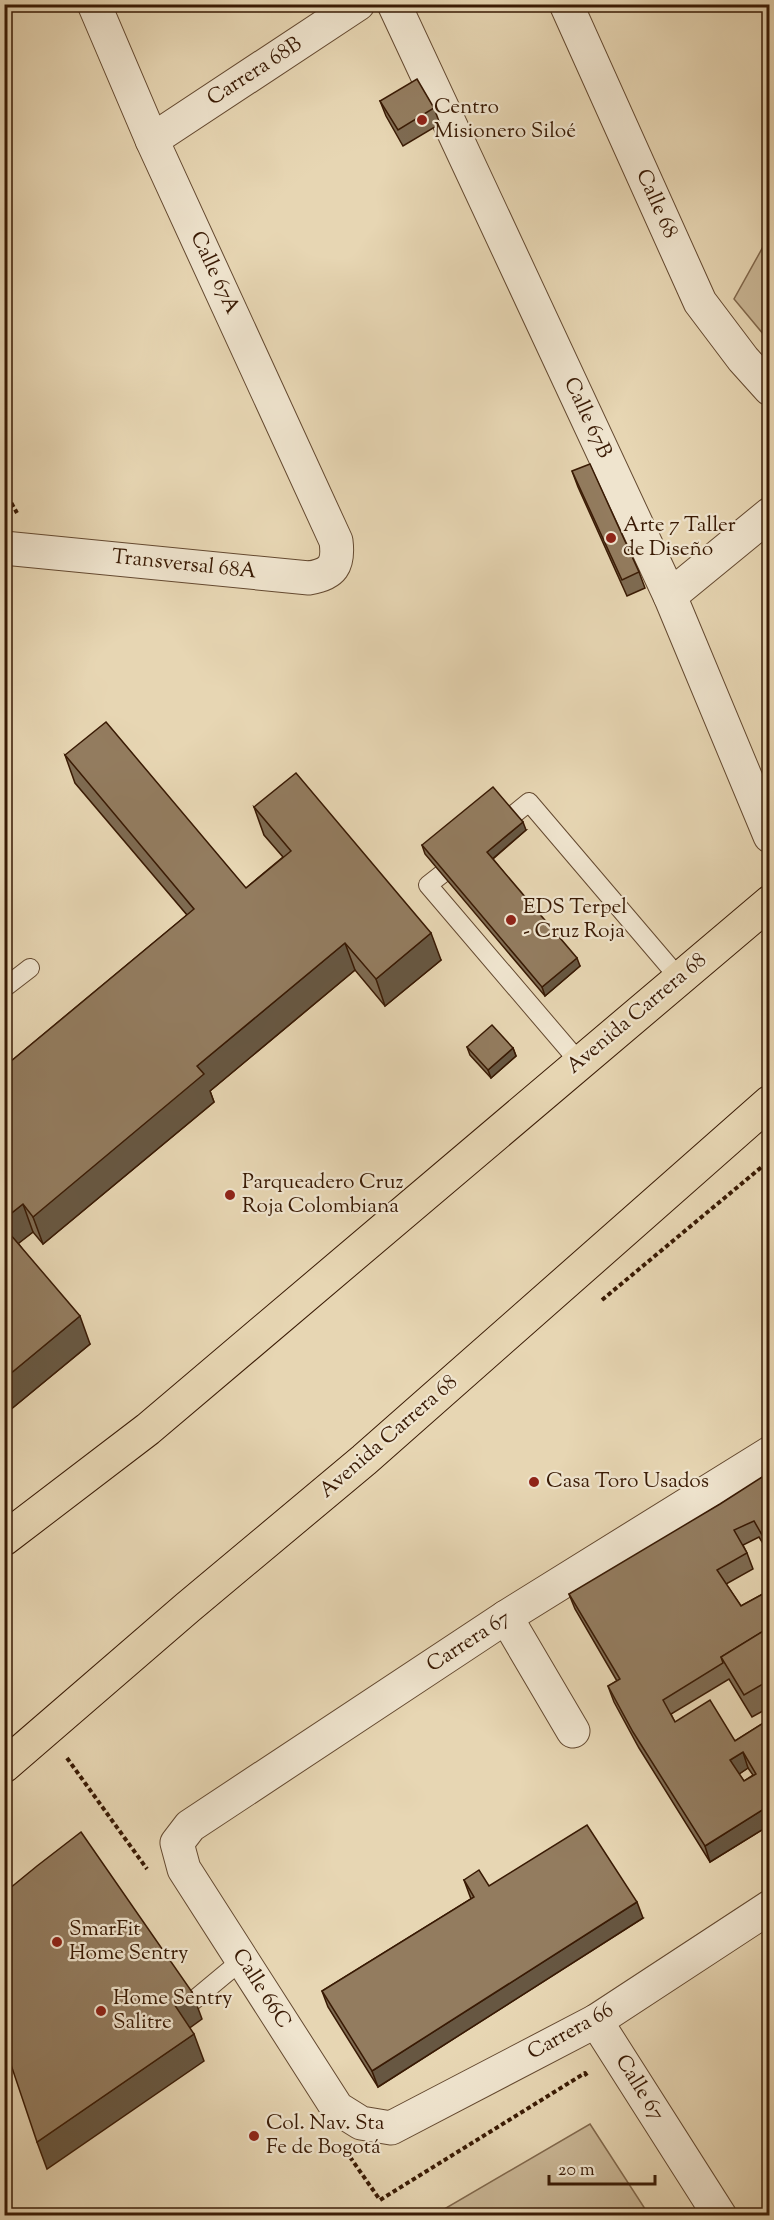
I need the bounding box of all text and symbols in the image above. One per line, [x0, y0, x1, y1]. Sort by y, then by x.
street label: Carrera 68B [202, 30, 308, 114]
place label: Centro Misionero Siloé [434, 93, 576, 147]
marker: Centro Misionero Siloé [415, 113, 429, 127]
street label: Calle 68 [627, 165, 685, 243]
street label: Calle 67A [182, 226, 246, 320]
street label: Calle 67B [555, 373, 619, 463]
place label: Arte 7 Taller de Diseño [623, 511, 736, 565]
marker: Arte 7 Taller de Diseño [604, 531, 618, 545]
street label: Transversal 68A [110, 542, 258, 588]
place label: EDS Terpel - Cruz Roja [523, 893, 627, 947]
marker: EDS Terpel - Cruz Roja [504, 913, 518, 927]
street label: Avenida Carrera 68 [560, 946, 714, 1082]
place label: Parqueadero Cruz Roja Colombiana [242, 1168, 403, 1222]
marker: Parqueadero Cruz Roja Colombiana [223, 1188, 237, 1202]
street label: Avenida Carrera 68 [313, 1368, 465, 1506]
place label: Casa Toro Usados [546, 1467, 709, 1497]
marker: Casa Toro Usados [527, 1475, 541, 1489]
street label: Carrera 67 [421, 1603, 517, 1680]
place label: SmarFit Home Sentry [69, 1915, 189, 1969]
marker: SmarFit Home Sentry [50, 1935, 64, 1949]
street label: Calle 66C [224, 1943, 298, 2035]
place label: Home Sentry Salitre [113, 1984, 233, 2038]
street label: Carrera 66 [522, 1996, 620, 2068]
marker: Home Sentry Salitre [94, 2004, 108, 2018]
street label: Calle 67 [607, 2049, 671, 2127]
place label: Col. Nav. Sta Fe de Bogotá [266, 2109, 385, 2163]
marker: Col. Nav. Sta Fe de Bogotá [247, 2129, 261, 2143]
scale bar [549, 2148, 656, 2186]
text: 20 m [558, 2158, 595, 2184]

